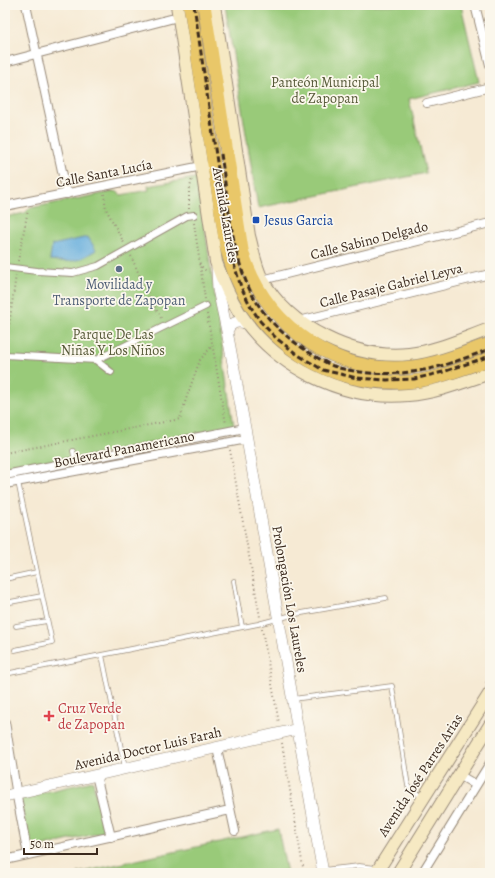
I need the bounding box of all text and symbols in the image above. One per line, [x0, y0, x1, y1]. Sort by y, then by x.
park label: Panteón Municipal de Zapopan [271, 73, 380, 108]
street label: Calle Santa Lucía [54, 155, 154, 192]
street label: Avenida Laureles [208, 165, 243, 264]
place label: Jesus Garcia [264, 211, 334, 230]
marker: Jesus Garcia [251, 215, 261, 225]
street label: Calle Sabino Delgado [308, 217, 430, 264]
street label: Calle Pasaje Gabriel Leyva [318, 258, 465, 312]
marker: Movilidad y Transporte de Zapopan [114, 264, 124, 274]
place label: Movilidad y Transporte de Zapopan [53, 275, 186, 310]
park label: Parque De Las Niñas Y Los Niños [61, 325, 165, 360]
street label: Boulevard Panamericano [52, 427, 196, 472]
street label: Prolongación Los Laureles [267, 524, 312, 674]
place label: Cruz Verde de Zapopan [58, 699, 125, 734]
marker: Cruz Verde de Zapopan [43, 710, 55, 722]
street label: Avenida José Parres Arias [373, 710, 467, 841]
street label: Avenida Doctor Luis Farah [72, 722, 224, 775]
scale bar [24, 830, 97, 856]
text: 50 m [30, 836, 54, 852]

